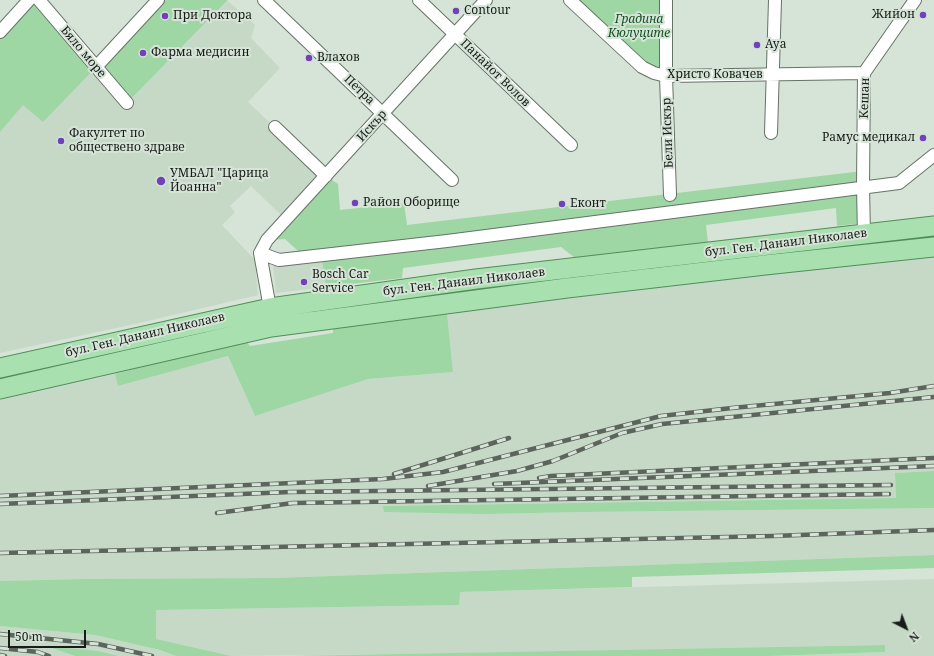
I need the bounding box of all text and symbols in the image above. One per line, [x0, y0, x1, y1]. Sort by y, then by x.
place label: Contour [464, 4, 510, 18]
marker: Contour [451, 6, 461, 16]
place label: Жийон [872, 8, 915, 22]
place label: При Доктора [173, 9, 252, 23]
marker: Жийон [918, 10, 928, 20]
marker: При Доктора [160, 11, 170, 21]
park label: Градина Кюлуците [608, 13, 670, 41]
street label: Бяло море [57, 23, 109, 81]
street label: Панайот Волов [457, 36, 533, 110]
place label: Aya [765, 38, 786, 52]
marker: Aya [752, 40, 762, 50]
place label: Фарма медисин [151, 46, 250, 60]
marker: Фарма медисин [138, 48, 148, 58]
place label: Влахов [317, 51, 360, 65]
marker: Влахов [304, 53, 314, 63]
street label: Христо Ковачев [667, 68, 763, 82]
street label: Петра [341, 72, 377, 108]
street label: Кешан [857, 77, 873, 119]
street label: Бели Искър [660, 98, 676, 168]
street label: Искър [354, 107, 390, 145]
place label: Факултет по обществено здраве [69, 127, 185, 155]
place label: Рамус медикал [822, 131, 915, 145]
marker: Рамус медикал [918, 133, 928, 143]
marker: Факултет по обществено здраве [56, 136, 66, 146]
place label: УМБАЛ "Царица Йоанна" [170, 167, 269, 195]
marker: УМБАЛ "Царица Йоанна" [155, 175, 167, 187]
place label: Район Оборище [363, 196, 460, 210]
place label: Еконт [570, 197, 606, 211]
marker: Район Оборище [350, 198, 360, 208]
marker: Еконт [557, 199, 567, 209]
street label: бул. Ген. Данаил Николаев [704, 226, 868, 260]
street label: бул. Ген. Данаил Николаев [382, 265, 546, 299]
place label: Bosch Car Service [312, 268, 369, 296]
marker: Bosch Car Service [299, 277, 309, 287]
street label: бул. Ген. Данаил Николаев [64, 310, 226, 360]
north arrow [886, 608, 926, 648]
scale bar [10, 622, 88, 648]
text: 50 m [15, 628, 43, 645]
text: N [906, 629, 923, 646]

